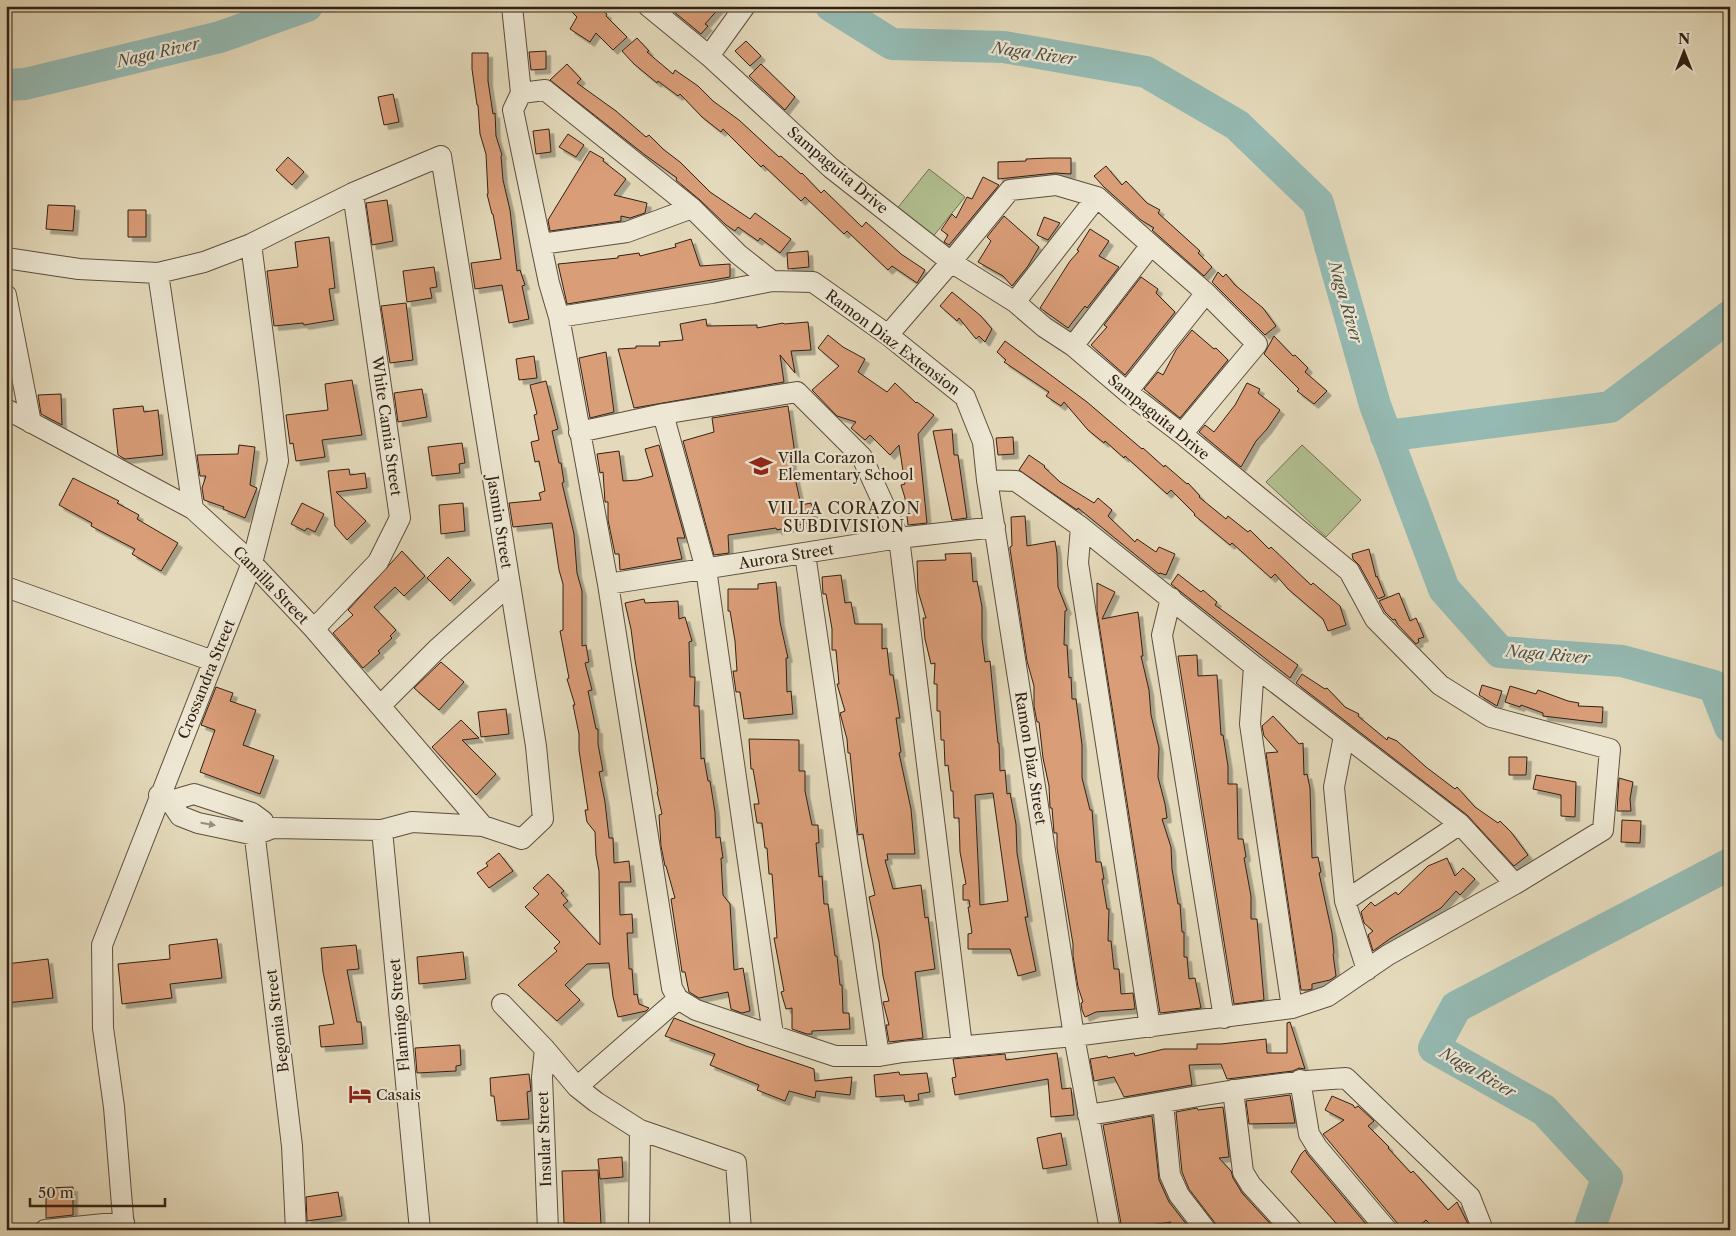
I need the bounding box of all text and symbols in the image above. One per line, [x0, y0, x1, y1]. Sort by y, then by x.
north arrow [1658, 28, 1708, 78]
text: N [1678, 30, 1690, 48]
water label: Naga River [113, 32, 203, 72]
water label: Naga River [989, 37, 1079, 69]
street label: Sampaguita Drive [784, 122, 892, 218]
water label: Naga River [1324, 257, 1368, 347]
street label: Ramon Diaz Extension [822, 285, 965, 399]
street label: White Camia Street [368, 354, 406, 498]
street label: Sampaguita Drive [1104, 370, 1214, 464]
place label: Villa Corazon Elementary School [777, 448, 914, 484]
school or university icon: Villa Corazon Elementary School [748, 453, 774, 479]
street label: Jasmin Street [483, 472, 517, 571]
district label: VILLA CORAZON SUBDIVISION [766, 498, 921, 536]
street label: Aurora Street [736, 539, 836, 573]
street label: Camilla Street [229, 542, 313, 628]
street label: Crossandra Street [173, 616, 239, 741]
water label: Naga River [1503, 640, 1592, 668]
street label: Ramon Diaz Street [1011, 690, 1051, 826]
one-way arrow [201, 821, 217, 829]
street label: Flamingo Street [385, 957, 413, 1072]
street label: Begonia Street [261, 967, 293, 1074]
water label: Naga River [1435, 1041, 1521, 1103]
hotel icon: Casais [347, 1081, 373, 1107]
place label: Casais [376, 1085, 421, 1104]
street label: Insular Street [533, 1090, 555, 1187]
scale bar [30, 1176, 165, 1208]
text: 50 m [38, 1183, 74, 1202]

